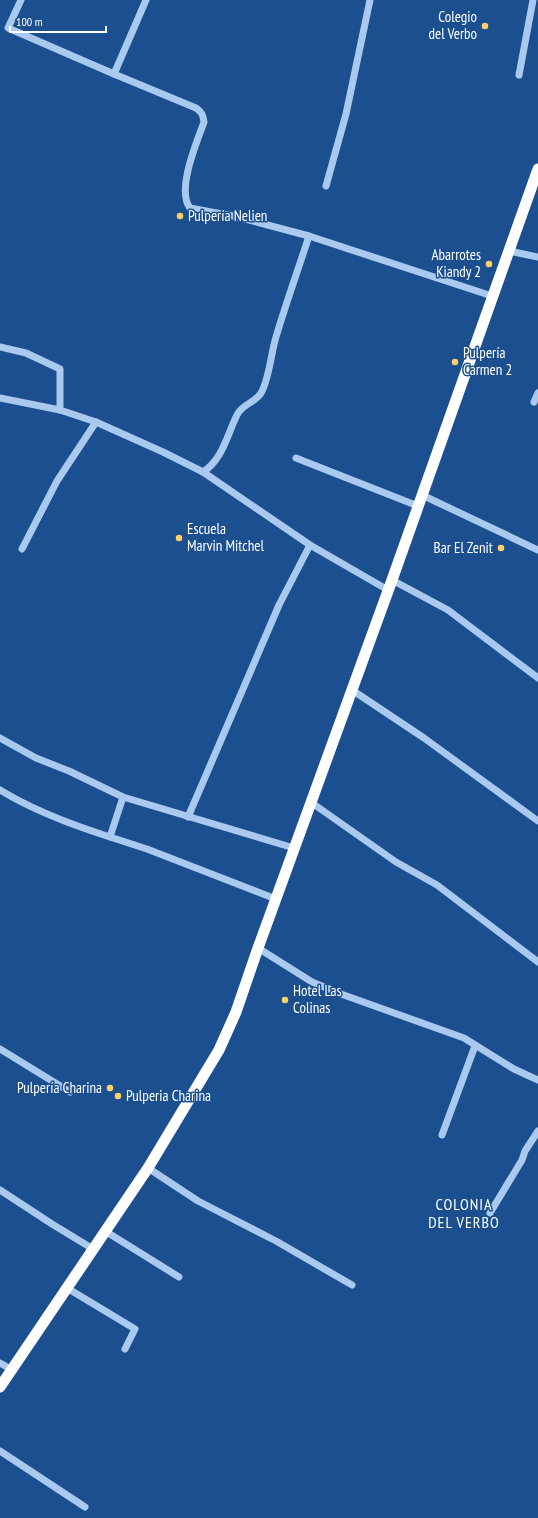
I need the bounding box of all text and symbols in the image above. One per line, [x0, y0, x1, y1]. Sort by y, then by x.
place label: Colegio del Verbo [428, 7, 477, 43]
scale bar [10, 8, 106, 34]
text: 100 m [16, 14, 43, 29]
marker: Colegio del Verbo [480, 21, 490, 31]
place label: Pulpería Nelien [188, 206, 267, 225]
marker: Pulpería Nelien [175, 211, 185, 221]
place label: Abarrotes Kiandy 2 [431, 245, 481, 281]
marker: Abarrotes Kiandy 2 [484, 259, 494, 269]
place label: Pulpería Carmen 2 [463, 343, 512, 379]
marker: Pulpería Carmen 2 [450, 357, 460, 367]
place label: Escuela Marvin Mitchel [187, 519, 264, 555]
marker: Escuela Marvin Mitchel [174, 533, 184, 543]
place label: Bar El Zenit [434, 538, 493, 557]
marker: Bar El Zenit [496, 543, 506, 553]
place label: Hotel Las Colinas [293, 981, 341, 1017]
marker: Hotel Las Colinas [280, 995, 290, 1005]
place label: Pulpería Charina [17, 1078, 102, 1097]
marker: Pulpería Charina [105, 1083, 115, 1093]
place label: Pulperia Charina [126, 1086, 211, 1105]
marker: Pulperia Charina [113, 1091, 123, 1101]
district label: COLONIA DEL VERBO [428, 1194, 500, 1232]

